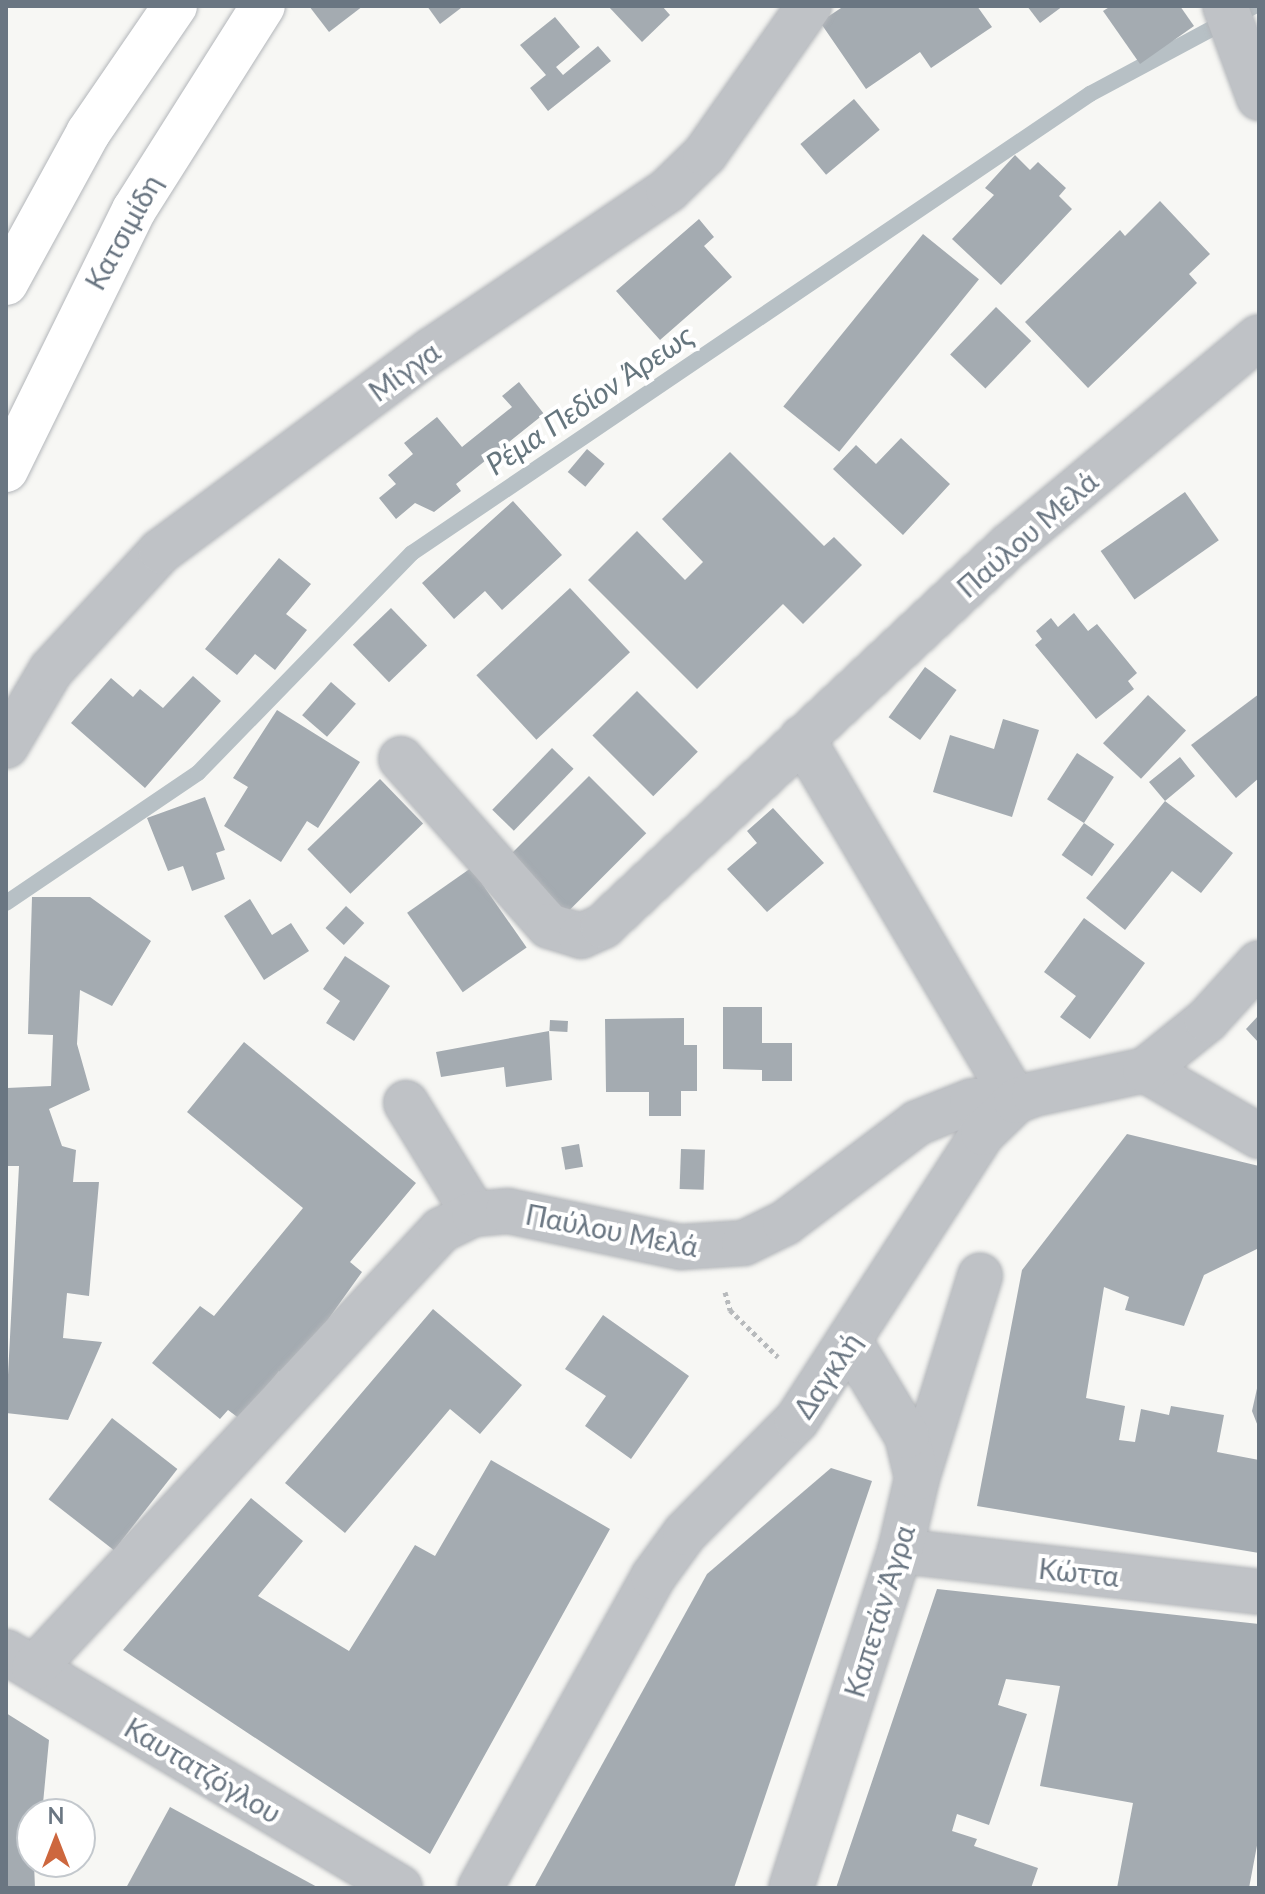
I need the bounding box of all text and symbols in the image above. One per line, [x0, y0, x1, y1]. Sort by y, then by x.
street label: Κατσιμίδη [78, 169, 168, 295]
water label: Ρέμα Πεδίον Άρεως [478, 316, 700, 482]
street label: Μίγγα [362, 334, 446, 408]
street label: Παύλου Μελά [950, 464, 1104, 604]
street label: Παύλου Μελά [523, 1197, 701, 1263]
street label: Δαγκλή [786, 1326, 868, 1424]
street label: Καπετάν Άγρα [837, 1520, 921, 1702]
street label: Κώττα [1037, 1551, 1121, 1593]
street label: Καυτατζόγλου [119, 1710, 287, 1830]
north arrow [16, 1798, 96, 1878]
text: N [48, 1802, 64, 1829]

